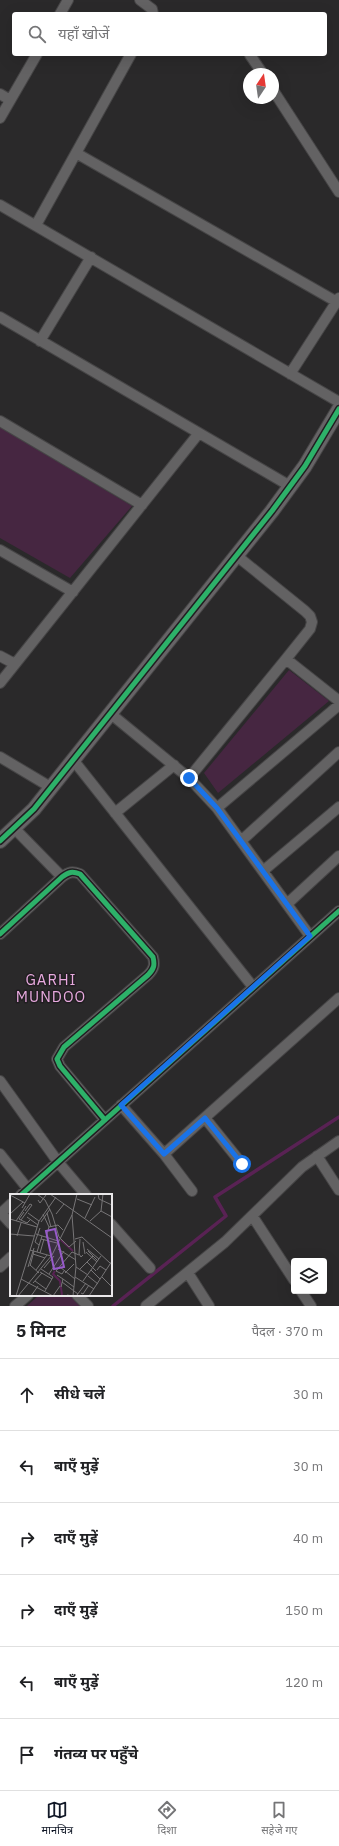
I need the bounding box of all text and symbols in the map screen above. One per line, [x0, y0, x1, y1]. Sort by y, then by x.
search box [12, 12, 327, 56]
icon: search [26, 23, 48, 45]
text: यहाँ खोजें [58, 24, 109, 43]
north arrow [243, 68, 279, 104]
route end [180, 769, 198, 787]
district label: GARHI MUNDOO [16, 970, 86, 1006]
route start [233, 1155, 251, 1173]
inset map [10, 1194, 112, 1296]
map controls [291, 1258, 327, 1294]
button: layers [291, 1258, 327, 1294]
text: 5 मिनट [16, 1320, 66, 1342]
text: पैदल · 370 m [252, 1323, 323, 1340]
icon: ahead [16, 1384, 38, 1406]
text: सीधे चलें [54, 1384, 105, 1403]
text: 30 m [293, 1386, 323, 1403]
icon: left [16, 1456, 38, 1478]
text: बाएँ मुड़ें [54, 1456, 99, 1475]
text: 30 m [293, 1458, 323, 1475]
icon: right [16, 1528, 38, 1550]
text: दाएँ मुड़ें [54, 1528, 98, 1547]
text: 40 m [293, 1530, 323, 1547]
icon: right [16, 1600, 38, 1622]
text: दाएँ मुड़ें [54, 1600, 98, 1619]
text: 150 m [285, 1602, 323, 1619]
icon: left [16, 1672, 38, 1694]
text: बाएँ मुड़ें [54, 1672, 99, 1691]
text: 120 m [285, 1674, 323, 1691]
icon: arrive [16, 1744, 38, 1766]
text: गंतव्य पर पहुँचे [54, 1744, 138, 1763]
tab: मानचित्र [42, 1799, 73, 1838]
tab: दिशा [156, 1799, 178, 1838]
tab: सहेजे गए [261, 1799, 297, 1838]

